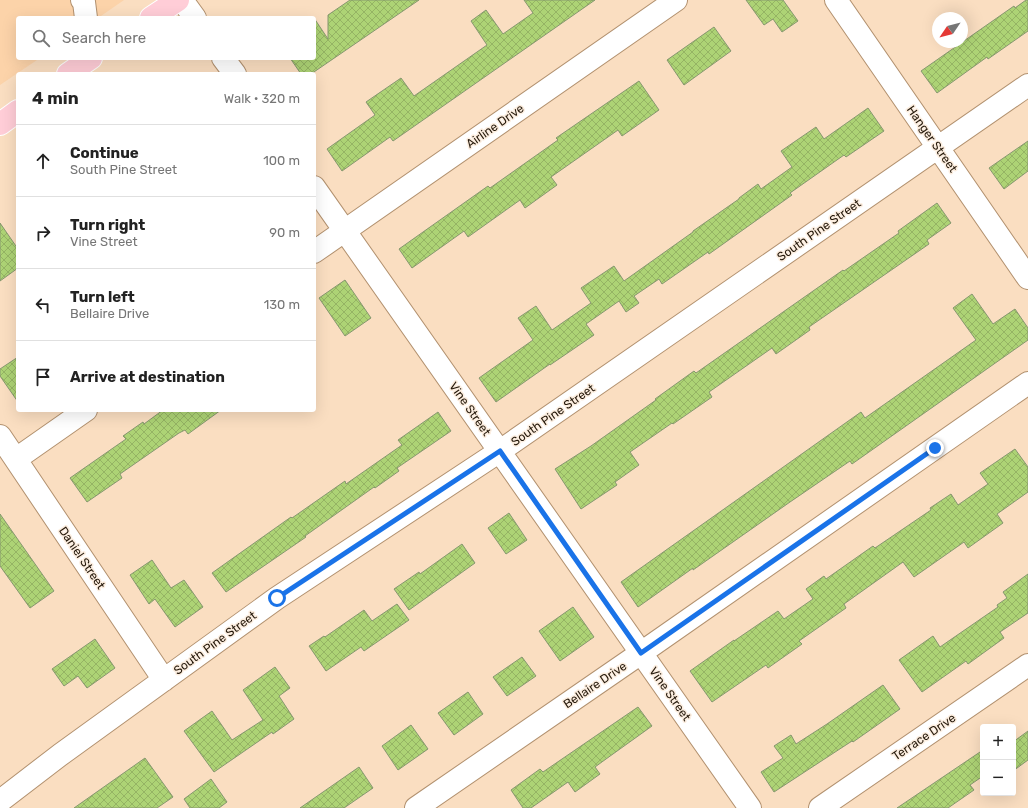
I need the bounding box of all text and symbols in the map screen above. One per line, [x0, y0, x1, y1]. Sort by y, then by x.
north arrow [932, 12, 968, 48]
search box [16, 16, 316, 60]
icon: search [30, 27, 52, 49]
text: Search here [62, 29, 146, 47]
text: 4 min [32, 88, 79, 108]
text: Walk · 320 m [224, 91, 300, 106]
street label: Airline Drive [463, 101, 527, 151]
street label: Hanger Street [904, 103, 960, 175]
text: Continue [70, 144, 139, 162]
icon: ahead [32, 150, 54, 172]
text: 100 m [263, 153, 300, 168]
text: South Pine Street [70, 162, 177, 177]
street label: South Pine Street [775, 196, 864, 264]
text: Turn right [70, 216, 145, 234]
icon: right [32, 222, 54, 244]
text: 90 m [269, 225, 300, 240]
text: Vine Street [70, 234, 138, 249]
text: Turn left [70, 288, 135, 306]
icon: left [32, 294, 54, 316]
text: 130 m [264, 297, 300, 312]
text: Bellaire Drive [70, 306, 149, 321]
icon: arrive [32, 366, 54, 388]
text: Arrive at destination [70, 368, 225, 386]
street label: Vine Street [446, 379, 494, 439]
street label: South Pine Street [509, 381, 598, 449]
route end [926, 439, 944, 457]
street label: Daniel Street [56, 524, 108, 592]
route start [268, 589, 286, 607]
street label: South Pine Street [171, 608, 259, 678]
street label: Bellaire Drive [561, 659, 629, 711]
street label: Vine Street [646, 664, 694, 724]
street label: Terrace Drive [890, 711, 959, 763]
map controls [980, 724, 1016, 796]
button: + [980, 724, 1016, 760]
button: − [980, 760, 1016, 796]

